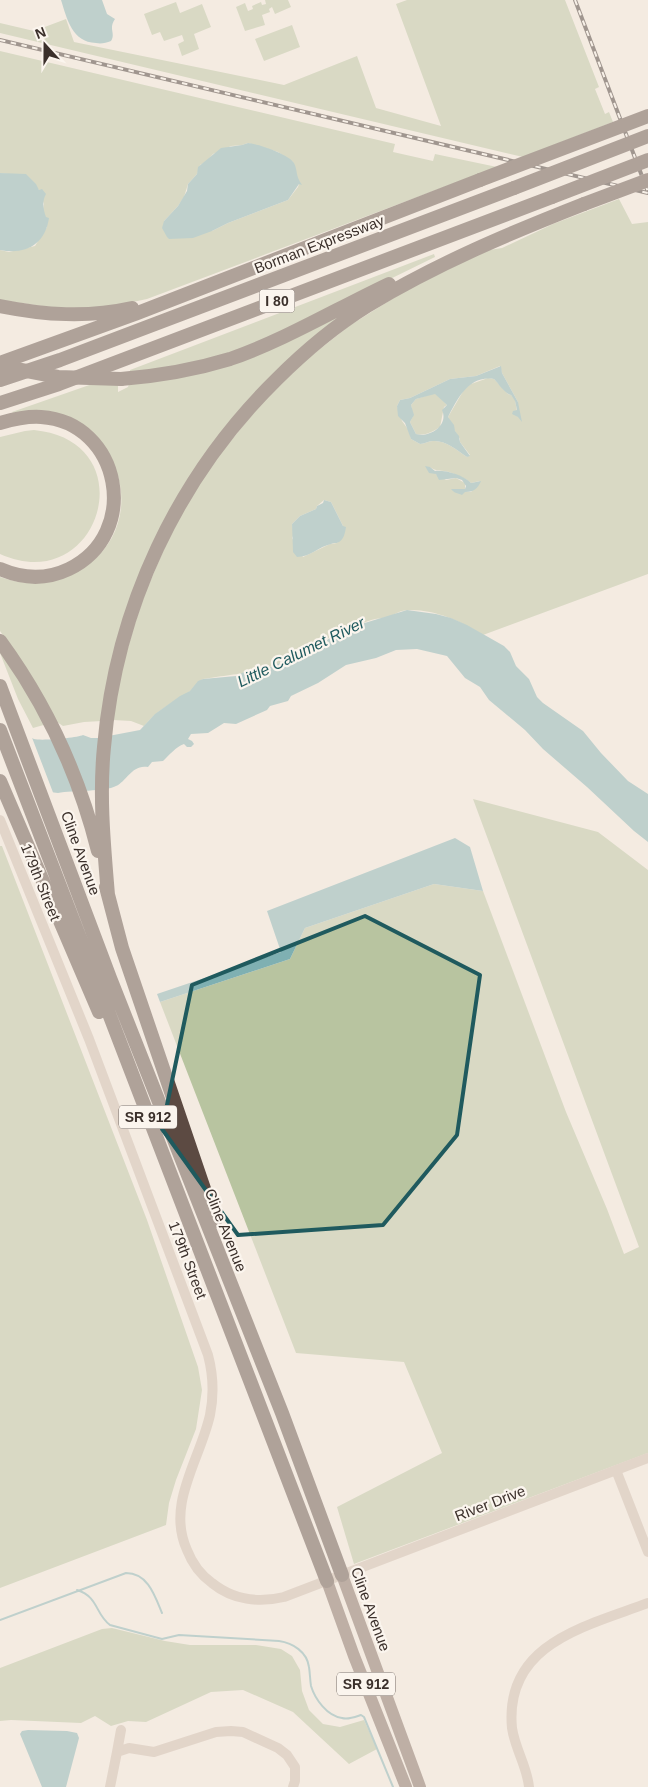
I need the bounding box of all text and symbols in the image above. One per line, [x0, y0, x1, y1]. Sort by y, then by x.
north arrow [20, 20, 70, 70]
text: N [33, 24, 48, 42]
street label: Borman Expressway [252, 211, 387, 277]
road number: I 80 [260, 290, 294, 312]
water label: Little Calumet River [235, 613, 368, 690]
street label: Cline Avenue [58, 809, 104, 897]
street label: 179th Street [18, 841, 64, 924]
road number: SR 912 [119, 1106, 177, 1128]
street label: Cline Avenue [202, 1186, 250, 1274]
street label: 179th Street [165, 1219, 211, 1302]
street label: River Drive [452, 1482, 528, 1524]
street label: Cline Avenue [348, 1565, 394, 1653]
road number: SR 912 [337, 1672, 395, 1696]

